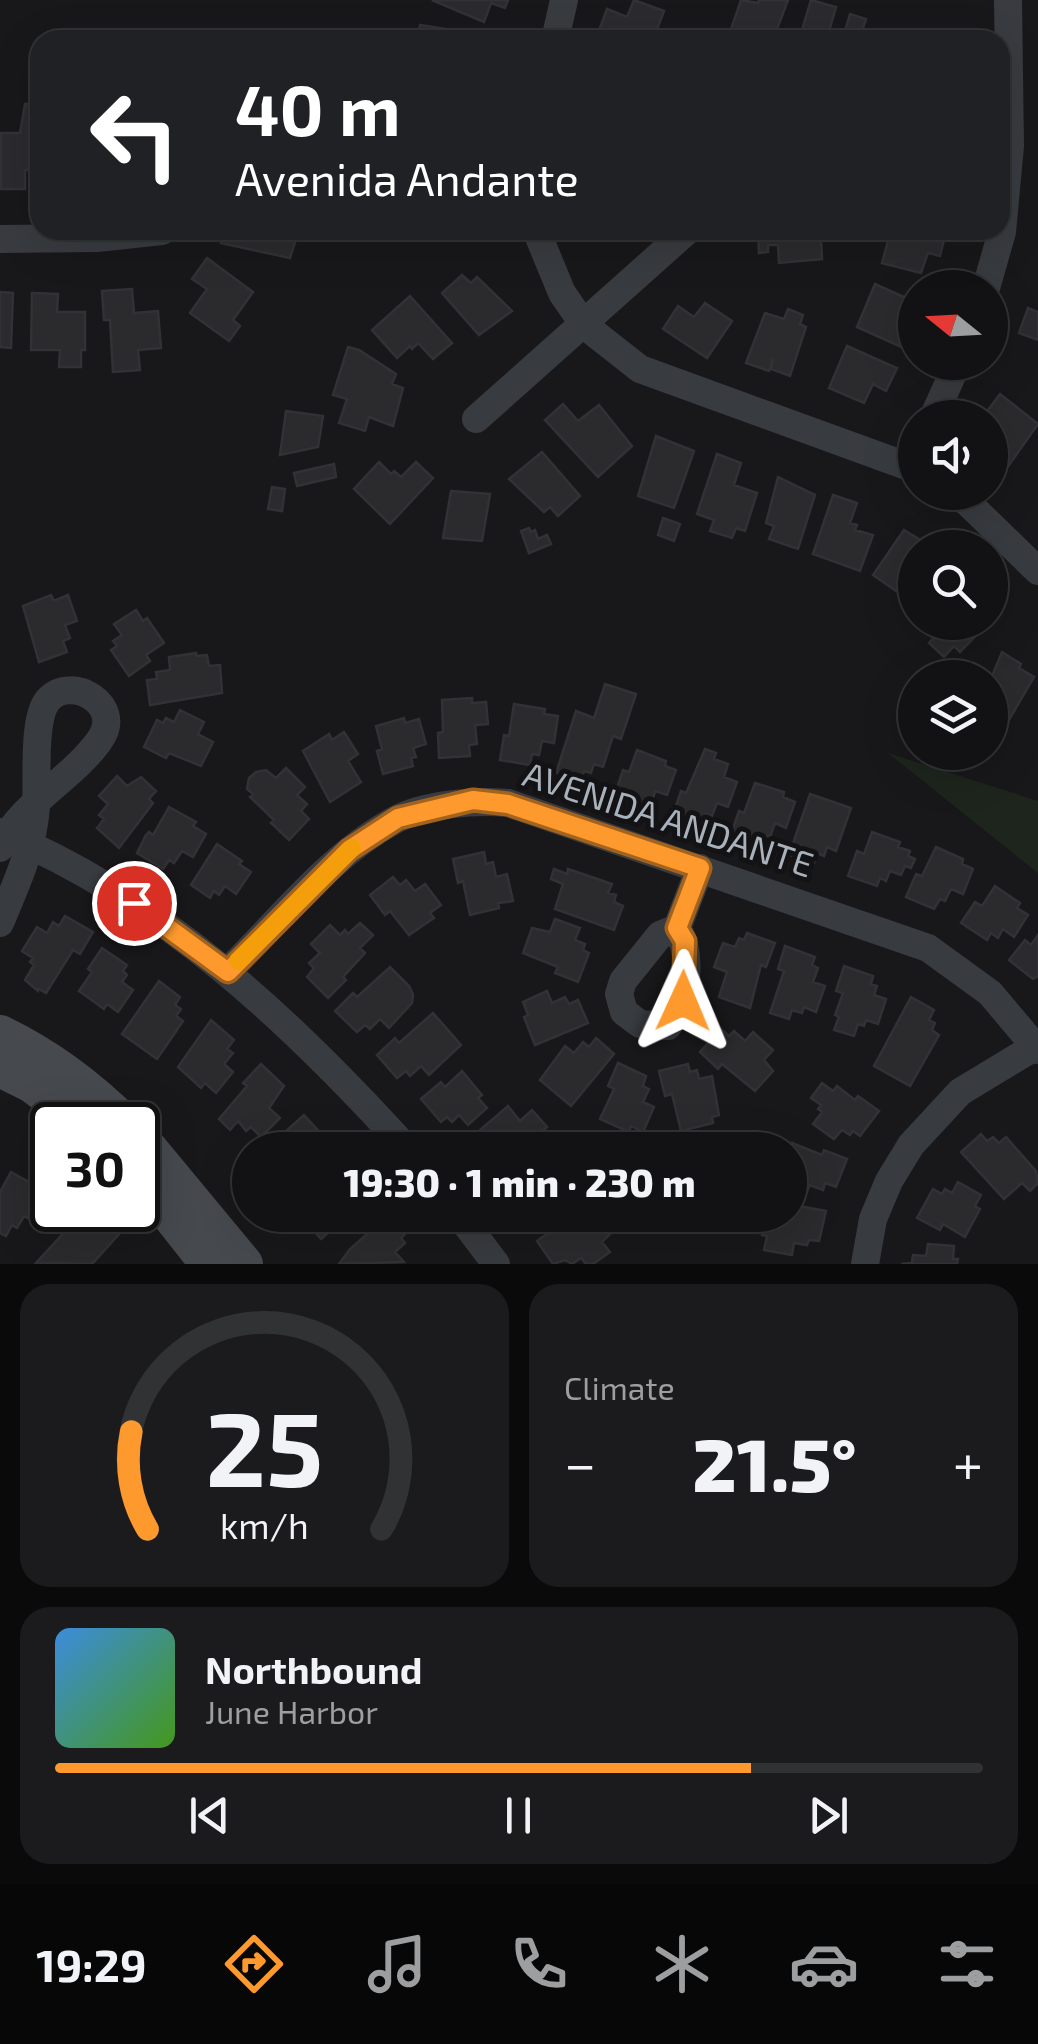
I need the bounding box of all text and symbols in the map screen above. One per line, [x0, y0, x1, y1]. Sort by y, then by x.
text: 40 m [235, 66, 401, 150]
icon: left [70, 70, 200, 200]
text: Avenida Andante [235, 151, 579, 205]
north arrow [898, 270, 1008, 380]
map controls [898, 270, 1008, 770]
button: sound [898, 400, 1008, 510]
button: search [898, 530, 1008, 640]
button: layers [898, 660, 1008, 770]
street label: AVENIDA ANDANTE [518, 751, 819, 885]
pin [92, 861, 177, 946]
icon: arrive [107, 876, 162, 931]
position arrow [631, 949, 735, 1053]
speed limit sign: 30 [30, 1102, 160, 1232]
text: 19:30 · 1 min · 230 m [344, 1159, 695, 1205]
text: Climate [564, 1368, 675, 1406]
text: 25 [206, 1383, 323, 1508]
text: 21.5° [692, 1417, 857, 1507]
text: − [564, 1429, 596, 1495]
text: + [953, 1429, 983, 1495]
text: km/h [220, 1503, 309, 1546]
text: Northbound [205, 1646, 423, 1692]
text: June Harbor [205, 1692, 378, 1730]
icon: previous [182, 1788, 237, 1843]
icon: pause [491, 1788, 546, 1843]
icon: next [801, 1788, 856, 1843]
icon: directions [219, 1929, 289, 1999]
icon: music [362, 1929, 432, 1999]
icon: phone [504, 1929, 574, 1999]
icon: climate [647, 1929, 717, 1999]
icon: car [789, 1929, 859, 1999]
icon: filters [932, 1929, 1002, 1999]
text: 19:29 [36, 1937, 147, 1991]

